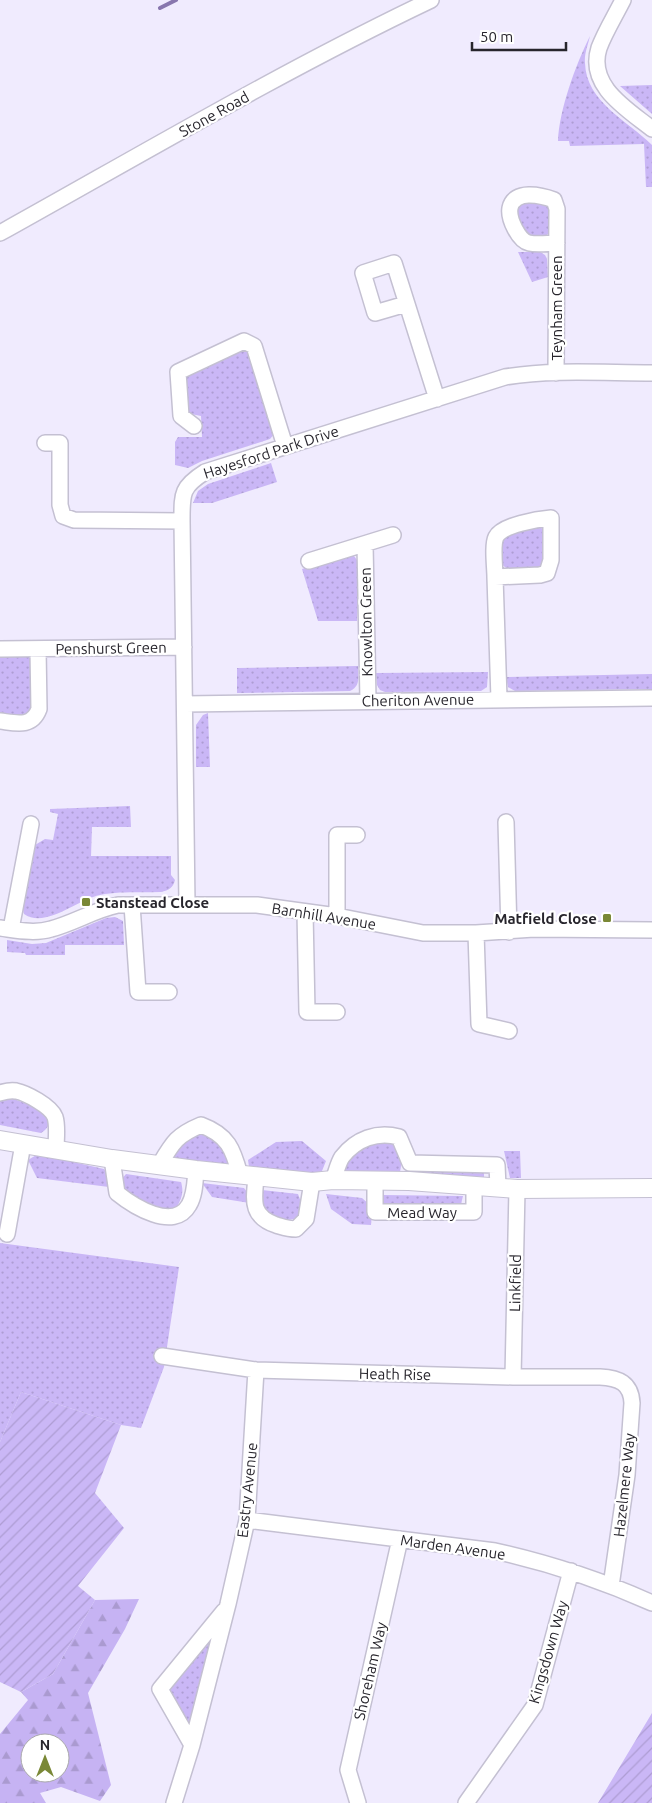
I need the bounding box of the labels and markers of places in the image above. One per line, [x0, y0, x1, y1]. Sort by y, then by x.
place label: Stanstead Close [96, 894, 209, 911]
marker: Stanstead Close [80, 896, 92, 908]
place label: Matfield Close [494, 910, 597, 927]
marker: Matfield Close [601, 912, 613, 924]

